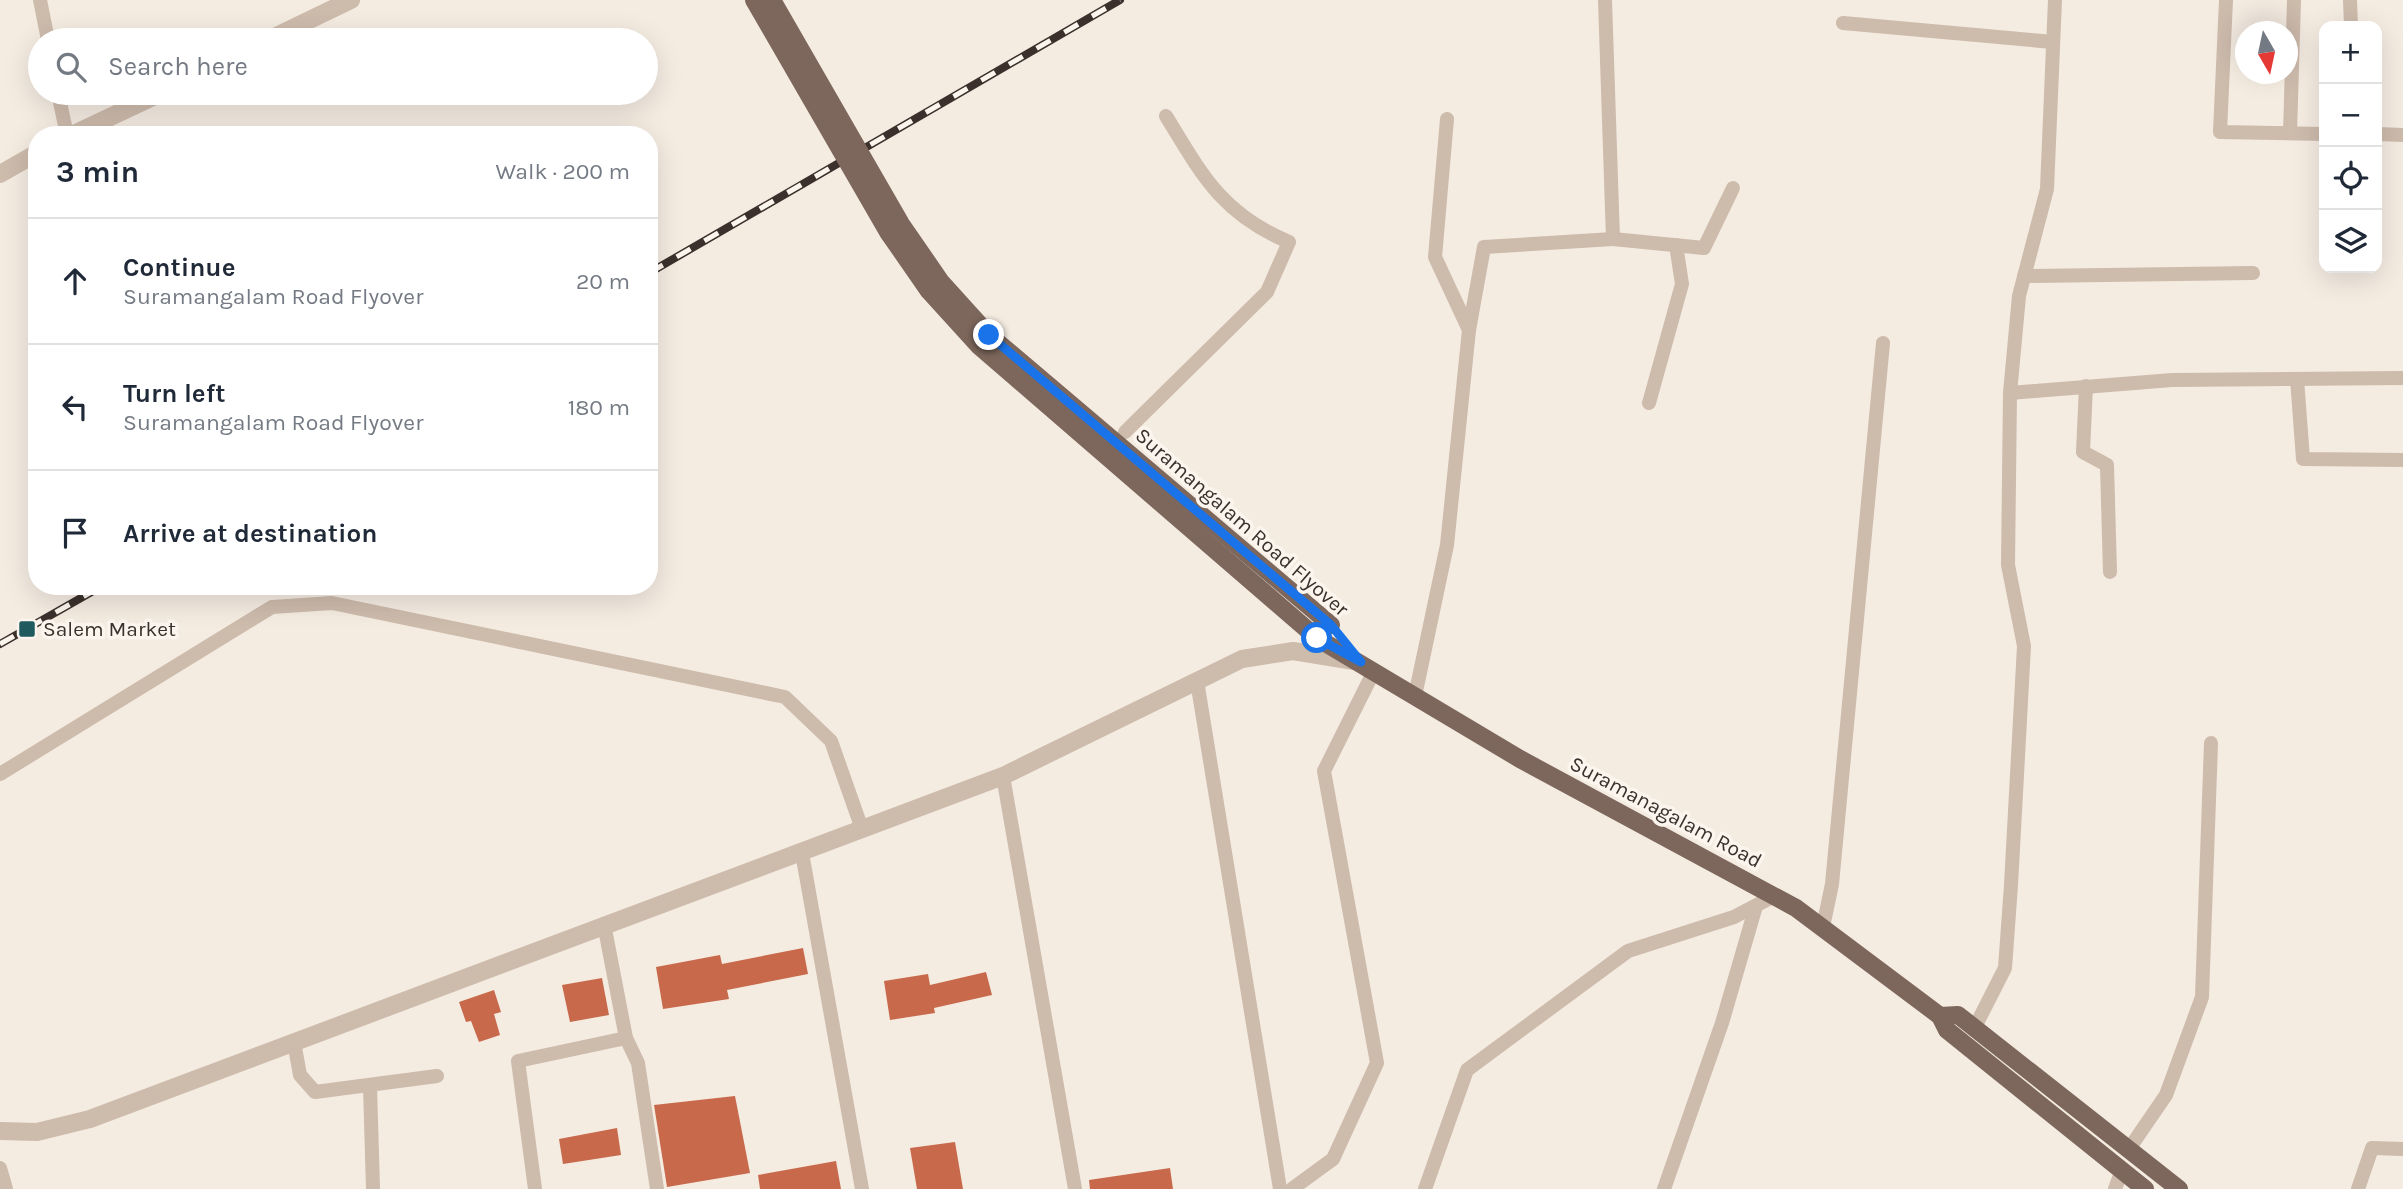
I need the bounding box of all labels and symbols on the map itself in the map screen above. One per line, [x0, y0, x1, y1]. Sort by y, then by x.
north arrow [2235, 21, 2298, 84]
route end [973, 319, 1004, 350]
street label: Suramangalam Road Flyover [1131, 423, 1354, 621]
place label: Salem Market [43, 617, 176, 641]
marker: Salem Market [17, 619, 37, 639]
route start [1301, 622, 1332, 653]
street label: Suramanagalam Road [1566, 751, 1766, 873]

